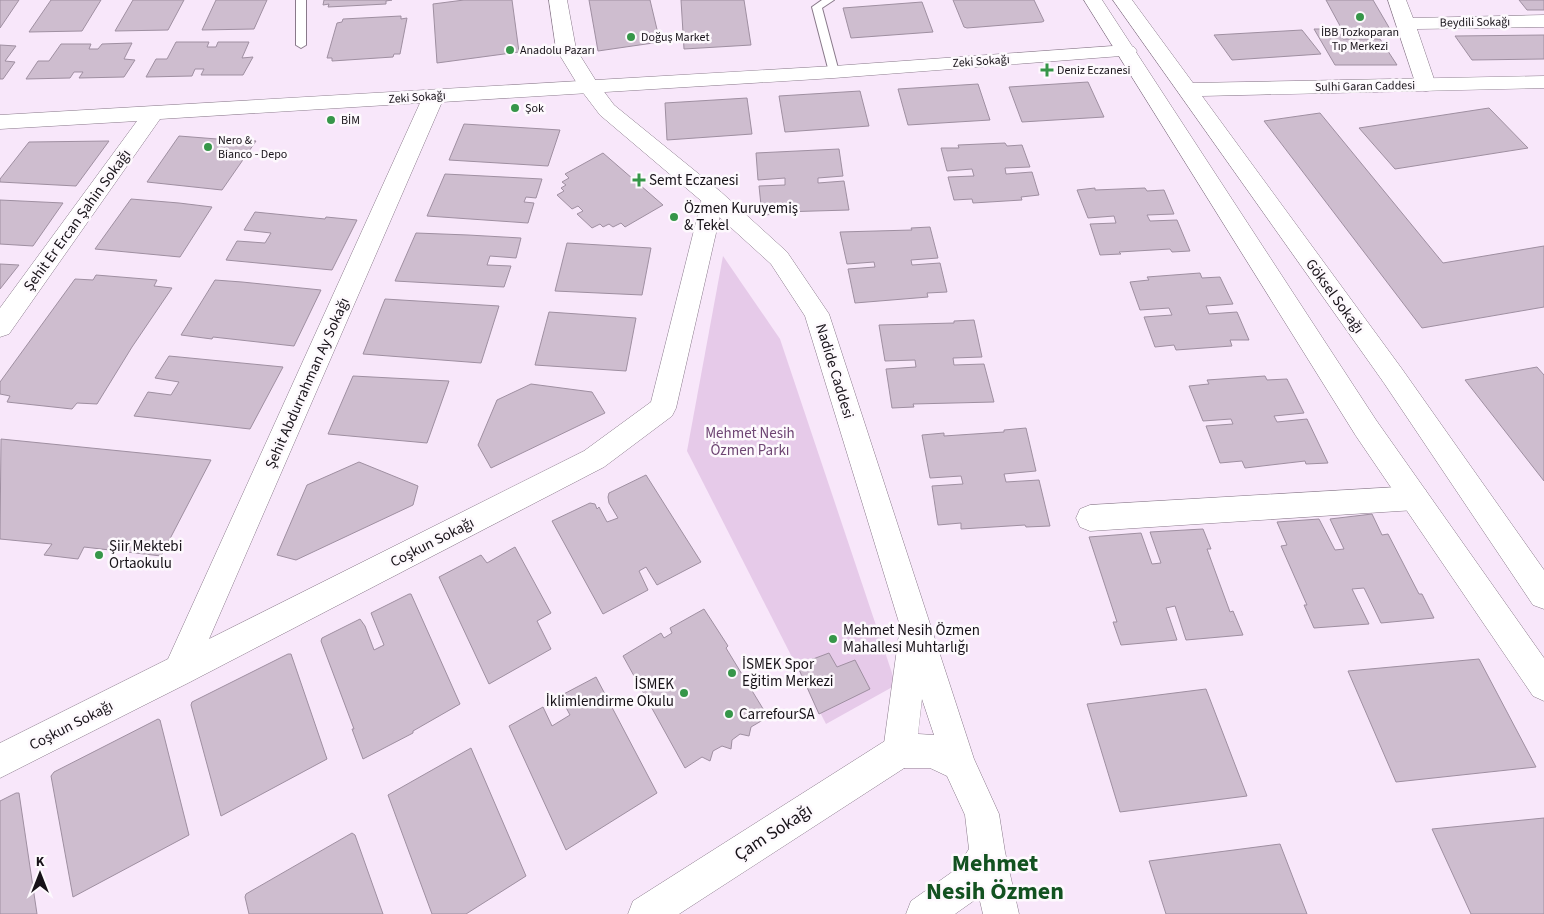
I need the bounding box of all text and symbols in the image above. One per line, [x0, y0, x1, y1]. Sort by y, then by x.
marker: İBB Tozkoparan Tıp Merkezi [1354, 11, 1366, 23]
street label: Beydili Sokağı [1440, 13, 1510, 32]
place label: İBB Tozkoparan Tıp Merkezi [1321, 24, 1399, 55]
place label: Doğuş Market [641, 29, 709, 46]
marker: Doğuş Market [625, 31, 637, 43]
place label: Anadolu Pazarı [520, 42, 595, 59]
marker: Anadolu Pazarı [504, 44, 516, 56]
street label: Zeki Sokağı [952, 51, 1010, 72]
place label: Deniz Eczanesi [1057, 62, 1130, 79]
marker: Deniz Eczanesi [1041, 64, 1053, 76]
street label: Sulhi Garan Caddesi [1315, 77, 1415, 96]
street label: Zeki Sokağı [388, 87, 446, 108]
place label: Şok [525, 100, 544, 117]
marker: Şok [509, 102, 521, 114]
place label: BİM [341, 112, 360, 129]
marker: BİM [325, 114, 337, 126]
place label: Nero & Bianco - Depo [218, 132, 287, 163]
marker: Nero & Bianco - Depo [202, 141, 214, 153]
street label: Şehit Er Ercan Şahin Sokağı [19, 145, 136, 296]
place label: Semt Eczanesi [649, 170, 739, 191]
marker: Semt Eczanesi [633, 174, 645, 186]
place label: Özmen Kuruyemiş & Tekel [684, 198, 798, 236]
marker: Özmen Kuruyemiş & Tekel [668, 211, 680, 223]
street label: Göksel Sokağı [1300, 255, 1369, 338]
street label: Şehit Abdurrahman Ay Sokağı [260, 294, 355, 472]
street label: Nadide Caddesi [810, 321, 859, 421]
park label: Mehmet Nesih Özmen Parkı [705, 423, 795, 461]
street label: Coşkun Sokağı [387, 512, 478, 573]
place label: Şiir Mektebi Ortaokulu [109, 536, 182, 574]
marker: Şiir Mektebi Ortaokulu [93, 549, 105, 561]
place label: Mehmet Nesih Özmen Mahallesi Muhtarlığı [843, 620, 980, 658]
marker: Mehmet Nesih Özmen Mahallesi Muhtarlığı [827, 633, 839, 645]
place label: İSMEK Spor Eğitim Merkezi [742, 654, 834, 692]
marker: İSMEK Spor Eğitim Merkezi [726, 667, 738, 679]
place label: İSMEK İklimlendirme Okulu [546, 674, 674, 712]
marker: İSMEK İklimlendirme Okulu [678, 687, 690, 699]
street label: Coşkun Sokağı [26, 695, 117, 756]
place label: CarrefourSA [739, 704, 816, 725]
marker: CarrefourSA [723, 708, 735, 720]
street label: Çam Sokağı [729, 798, 817, 867]
district label: Mehmet Nesih Özmen [926, 846, 1064, 909]
north arrow [15, 849, 65, 899]
text: K [36, 852, 45, 872]

